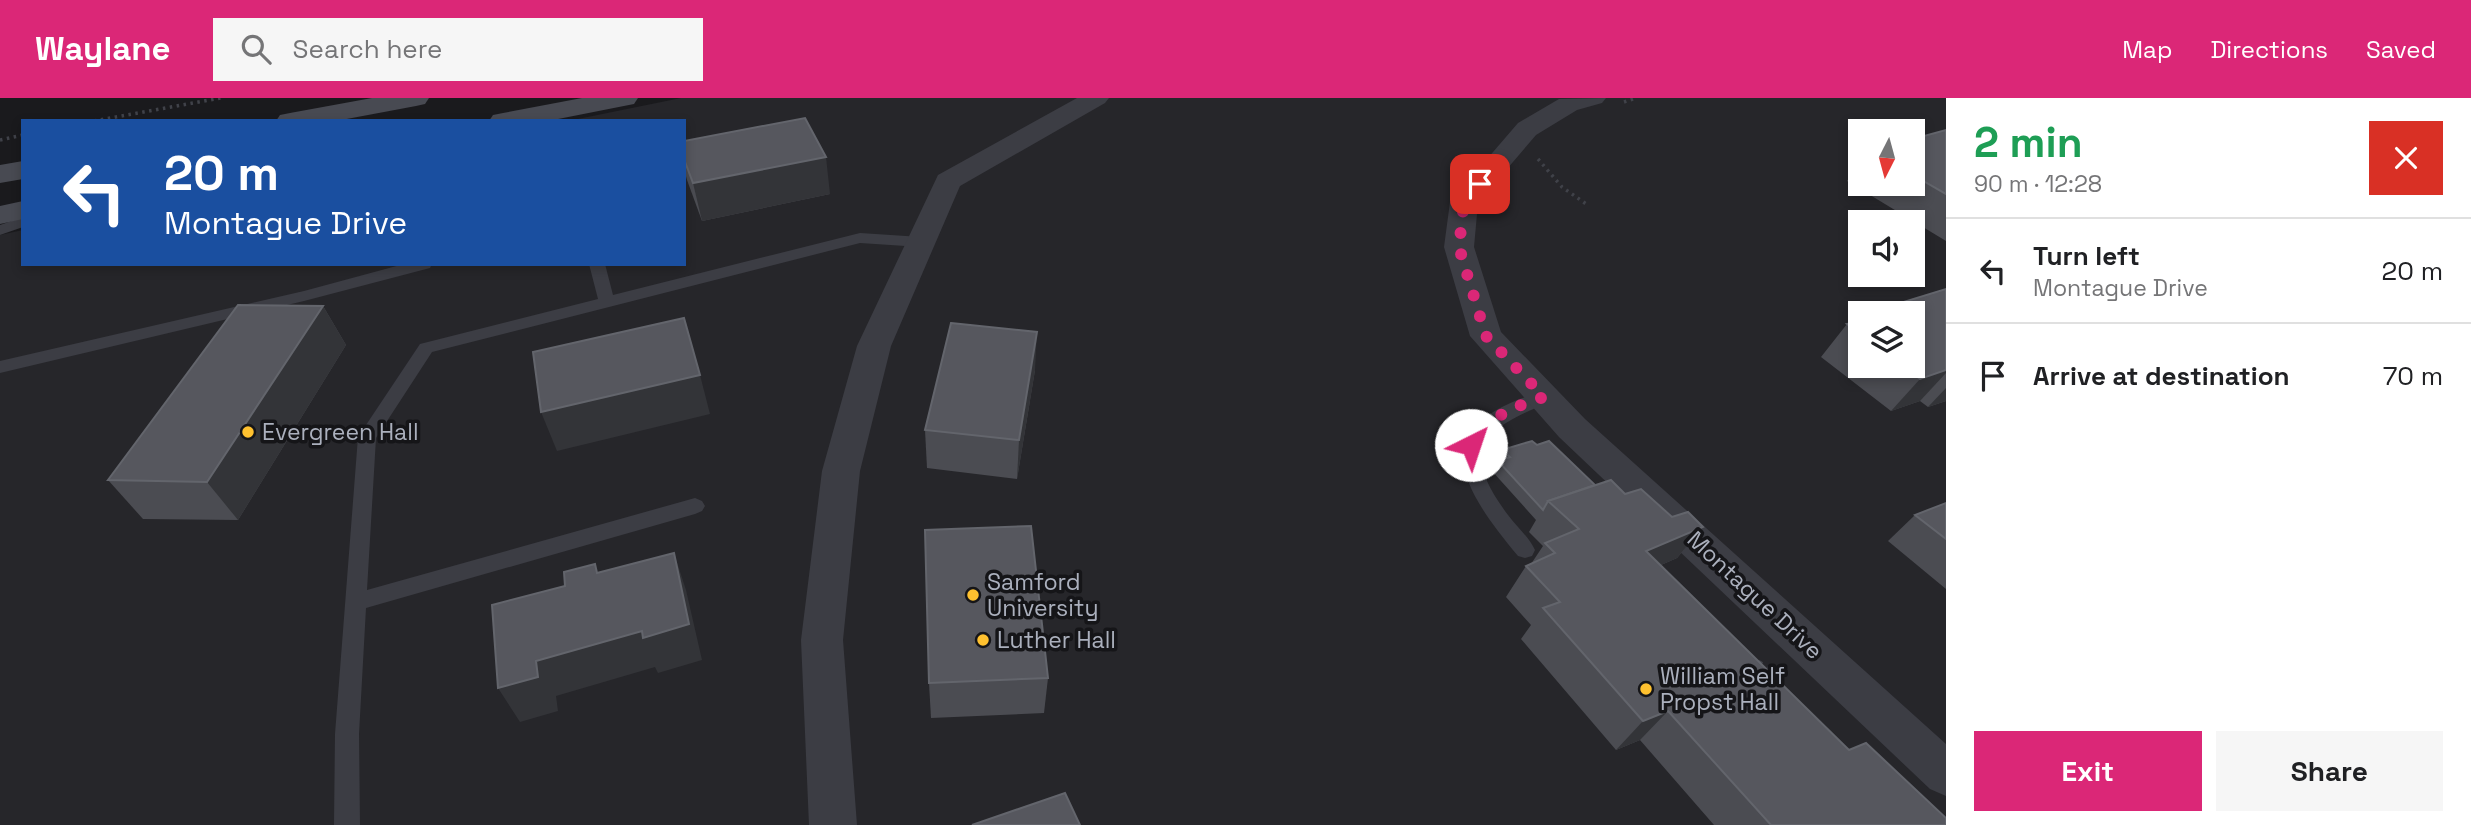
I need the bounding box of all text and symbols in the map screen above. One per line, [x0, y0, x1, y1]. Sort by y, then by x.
search box [213, 18, 703, 81]
text: Waylane [35, 28, 171, 70]
icon: search [237, 30, 275, 68]
text: Search here [293, 32, 442, 66]
text: Map [2122, 34, 2172, 65]
text: Directions [2210, 34, 2328, 65]
text: Saved [2366, 34, 2436, 65]
text: 2 min [1974, 116, 2083, 169]
north arrow [1848, 119, 1925, 196]
map controls [1848, 119, 1925, 378]
button: close [2369, 121, 2443, 195]
text: 20 m [164, 142, 279, 204]
icon: left [49, 147, 140, 238]
pin [1450, 154, 1510, 214]
icon: arrive [1461, 165, 1499, 203]
text: 90 m · 12:28 [1974, 169, 2102, 199]
text: Montague Drive [164, 203, 407, 243]
button: sound [1848, 210, 1925, 287]
text: Turn left [2033, 239, 2140, 273]
icon: left [1974, 252, 2012, 290]
text: 20 m [2382, 254, 2443, 288]
text: Montague Drive [2033, 273, 2208, 303]
button: layers [1848, 301, 1925, 378]
icon: arrive [1974, 357, 2012, 395]
text: Arrive at destination [2033, 359, 2290, 393]
text: 70 m [2383, 359, 2443, 393]
position arrow [1434, 408, 1508, 482]
place label: Evergreen Hall [262, 417, 419, 447]
marker: Evergreen Hall [240, 424, 256, 440]
street label: Montague Drive [1681, 524, 1829, 666]
place label: Samford University [987, 567, 1098, 623]
marker: Samford University [965, 587, 981, 603]
place label: Luther Hall [997, 625, 1116, 655]
marker: Luther Hall [975, 632, 991, 648]
place label: William Self Propst Hall [1660, 661, 1785, 717]
marker: William Self Propst Hall [1638, 681, 1654, 697]
button: Exit [1974, 731, 2202, 811]
button: Share [2216, 731, 2443, 811]

